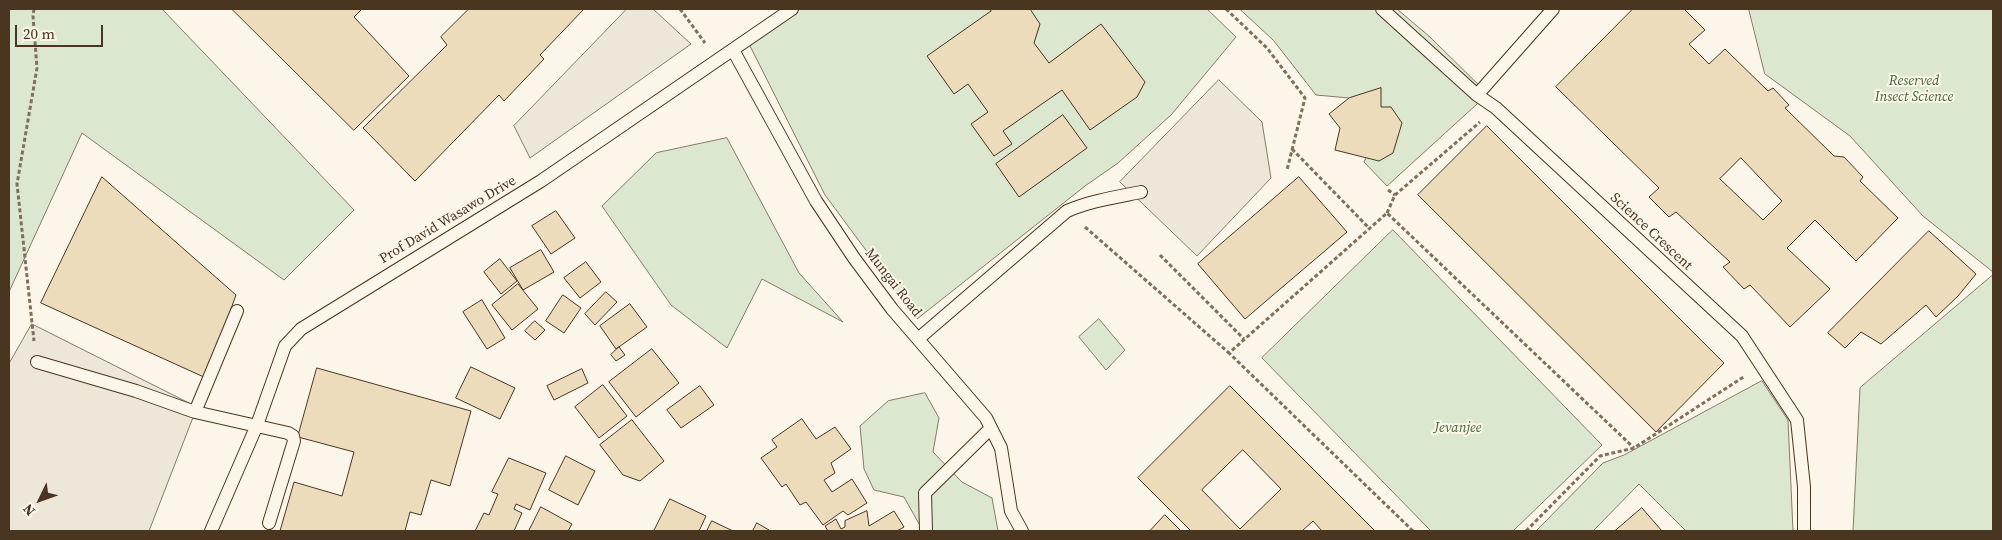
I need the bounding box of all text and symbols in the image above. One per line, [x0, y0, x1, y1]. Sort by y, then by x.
scale bar [18, 15, 105, 47]
text: 20 m [23, 23, 55, 44]
park label: Reserved Insect Science [1875, 73, 1953, 105]
street label: Prof David Wasawo Drive [377, 172, 519, 268]
street label: Science Crescent [1607, 190, 1695, 274]
street label: Mungai Road [861, 245, 925, 321]
park label: Jevanjee [1435, 420, 1481, 436]
north arrow [15, 475, 65, 525]
text: N [18, 500, 40, 521]

